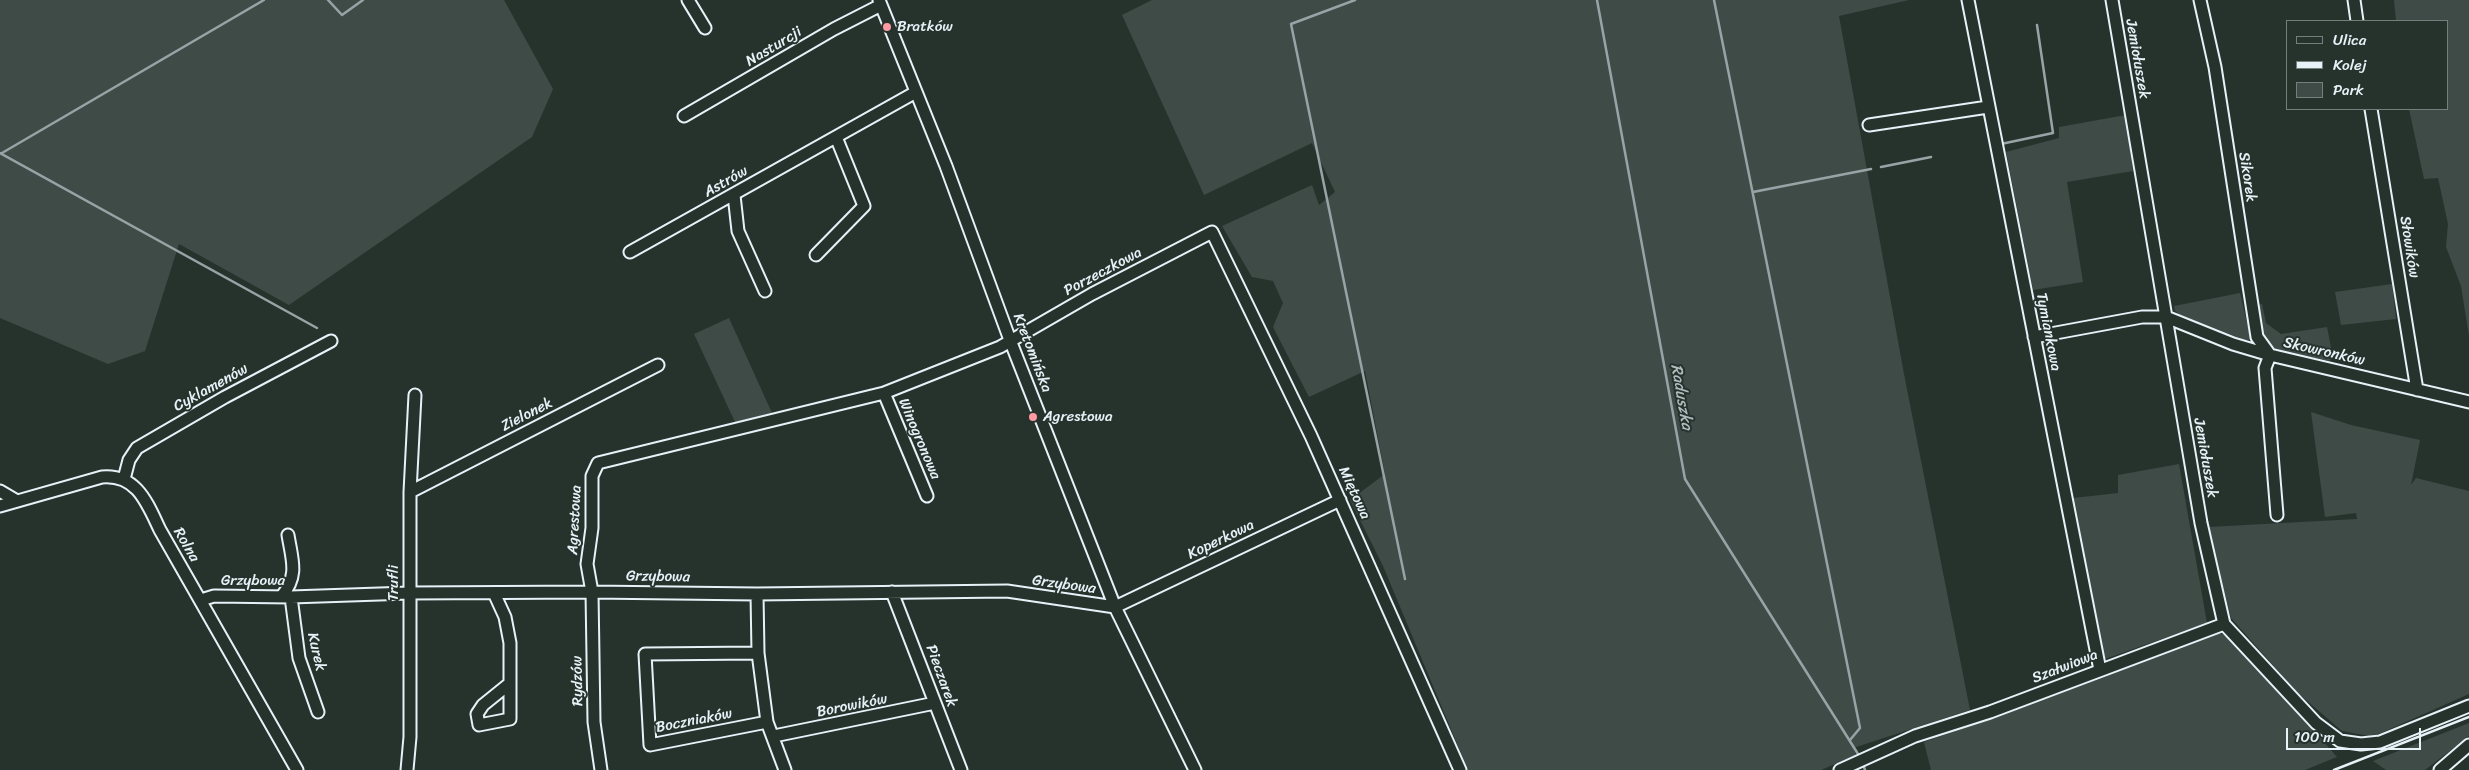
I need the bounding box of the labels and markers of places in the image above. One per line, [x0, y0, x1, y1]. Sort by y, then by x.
place label: Bratków [897, 18, 953, 36]
marker: Bratków [881, 21, 893, 33]
place label: Agrestowa [1043, 408, 1112, 426]
marker: Agrestowa [1027, 411, 1039, 423]

